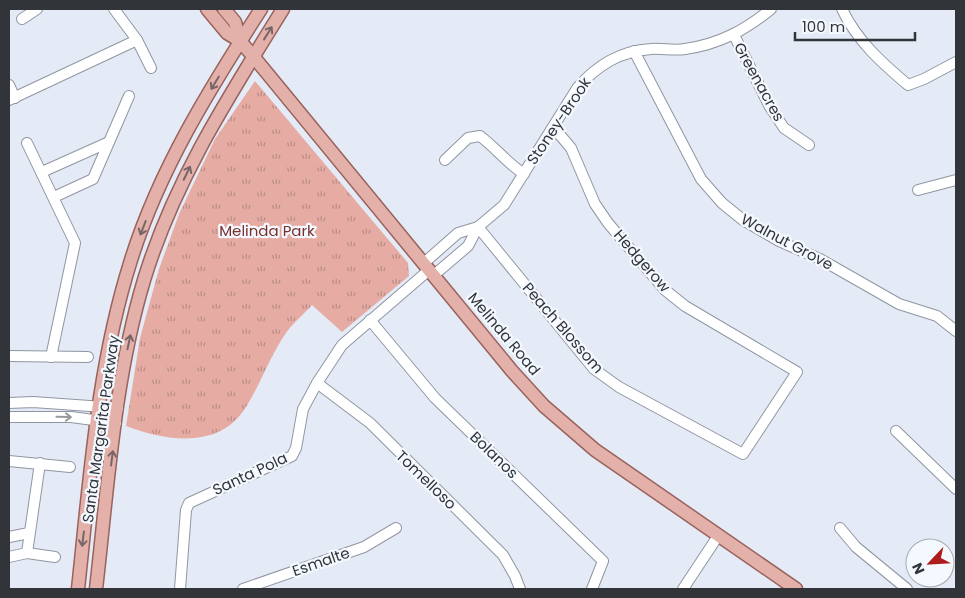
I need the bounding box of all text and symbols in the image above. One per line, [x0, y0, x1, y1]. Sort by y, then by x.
scale bar [795, 10, 915, 42]
text: 100 m [802, 16, 845, 37]
one-way arrow [264, 26, 274, 40]
street label: Greenacres [729, 38, 790, 125]
street label: Stoney-Brook [522, 73, 596, 169]
one-way arrow [210, 76, 220, 90]
one-way arrow [182, 165, 192, 180]
street label: Walnut Grove [737, 208, 837, 275]
one-way arrow [138, 220, 147, 235]
park label: Melinda Park [219, 220, 315, 241]
street label: Hedgerow [609, 225, 676, 297]
street label: Peach Blossom [518, 278, 609, 378]
street label: Melinda Road [463, 288, 545, 380]
street label: Santa Margarita Parkway [77, 333, 124, 524]
one-way arrow [125, 335, 134, 351]
one-way arrow [56, 413, 72, 422]
street label: Bolanos [466, 426, 523, 483]
street label: Tomelloso [391, 445, 461, 514]
street label: Santa Pola [209, 447, 291, 500]
one-way arrow [107, 450, 117, 466]
one-way arrow [78, 530, 88, 546]
north arrow [905, 538, 955, 588]
street label: Esmalte [289, 542, 352, 581]
text: N [907, 559, 930, 577]

